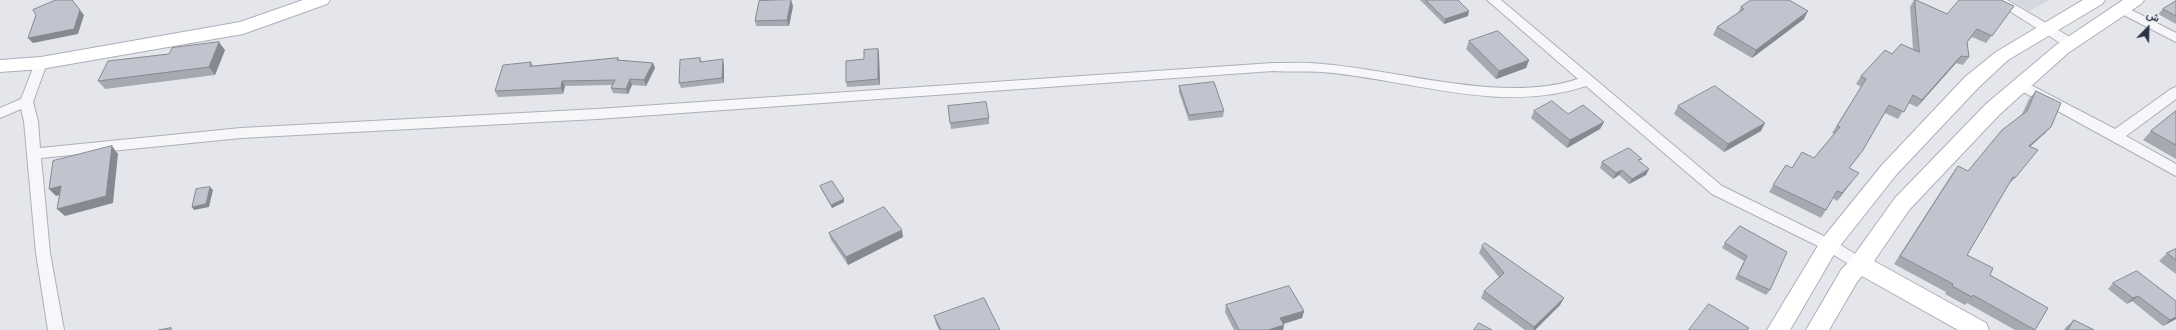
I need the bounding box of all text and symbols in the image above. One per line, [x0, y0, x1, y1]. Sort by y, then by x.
north arrow [2128, 8, 2168, 48]
text: ش [2144, 8, 2162, 25]

